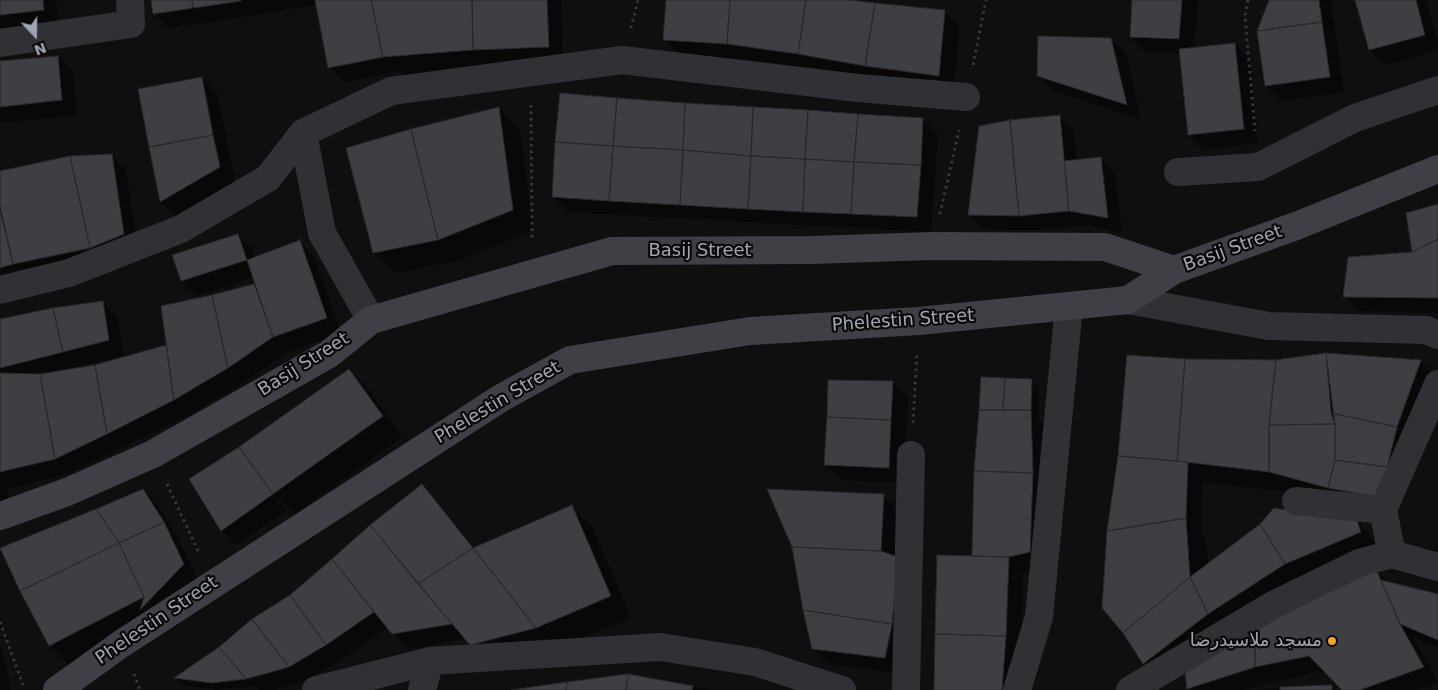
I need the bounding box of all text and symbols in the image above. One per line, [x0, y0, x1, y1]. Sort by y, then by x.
north arrow [10, 10, 60, 60]
text: N [32, 39, 49, 59]
street label: Basij Street [1181, 221, 1285, 277]
street label: Basij Street [648, 240, 752, 262]
street label: Phelestin Street [831, 305, 975, 337]
street label: Basij Street [255, 329, 353, 401]
street label: Phelestin Street [431, 357, 565, 449]
street label: Phelestin Street [92, 572, 222, 670]
place label: مسجد ملاسیدرضا [1190, 630, 1322, 652]
marker: مسجد ملاسیدرضا [1326, 635, 1338, 647]

